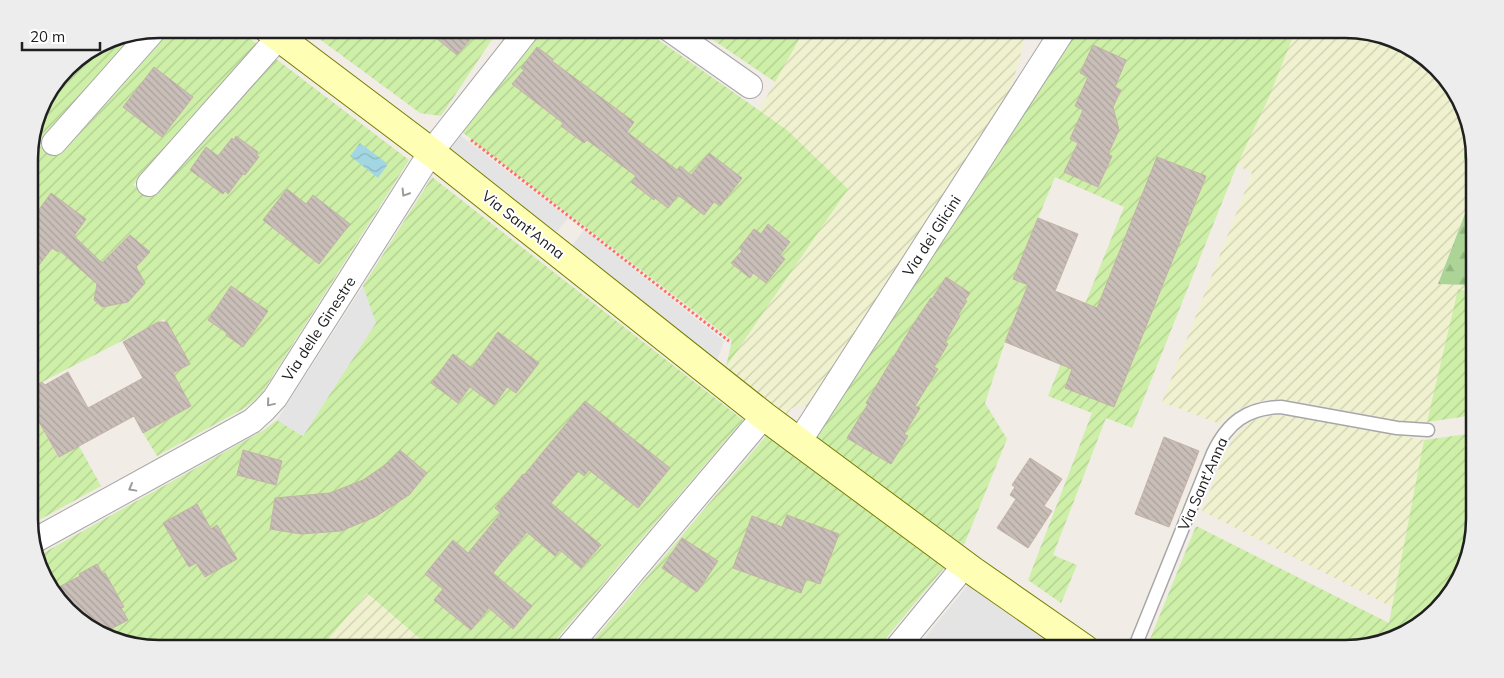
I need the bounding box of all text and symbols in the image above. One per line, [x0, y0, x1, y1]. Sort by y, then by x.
scale bar [22, 20, 100, 52]
text: 20 m [30, 27, 65, 46]
street label: Via Sant'Anna [478, 186, 569, 263]
one-way arrow [402, 188, 412, 197]
street label: Via dei Glicini [898, 192, 965, 280]
street label: Via delle Ginestre [278, 273, 359, 385]
one-way arrow [267, 398, 276, 407]
street label: Via Sant'Anna [1173, 434, 1232, 533]
one-way arrow [128, 481, 137, 491]

